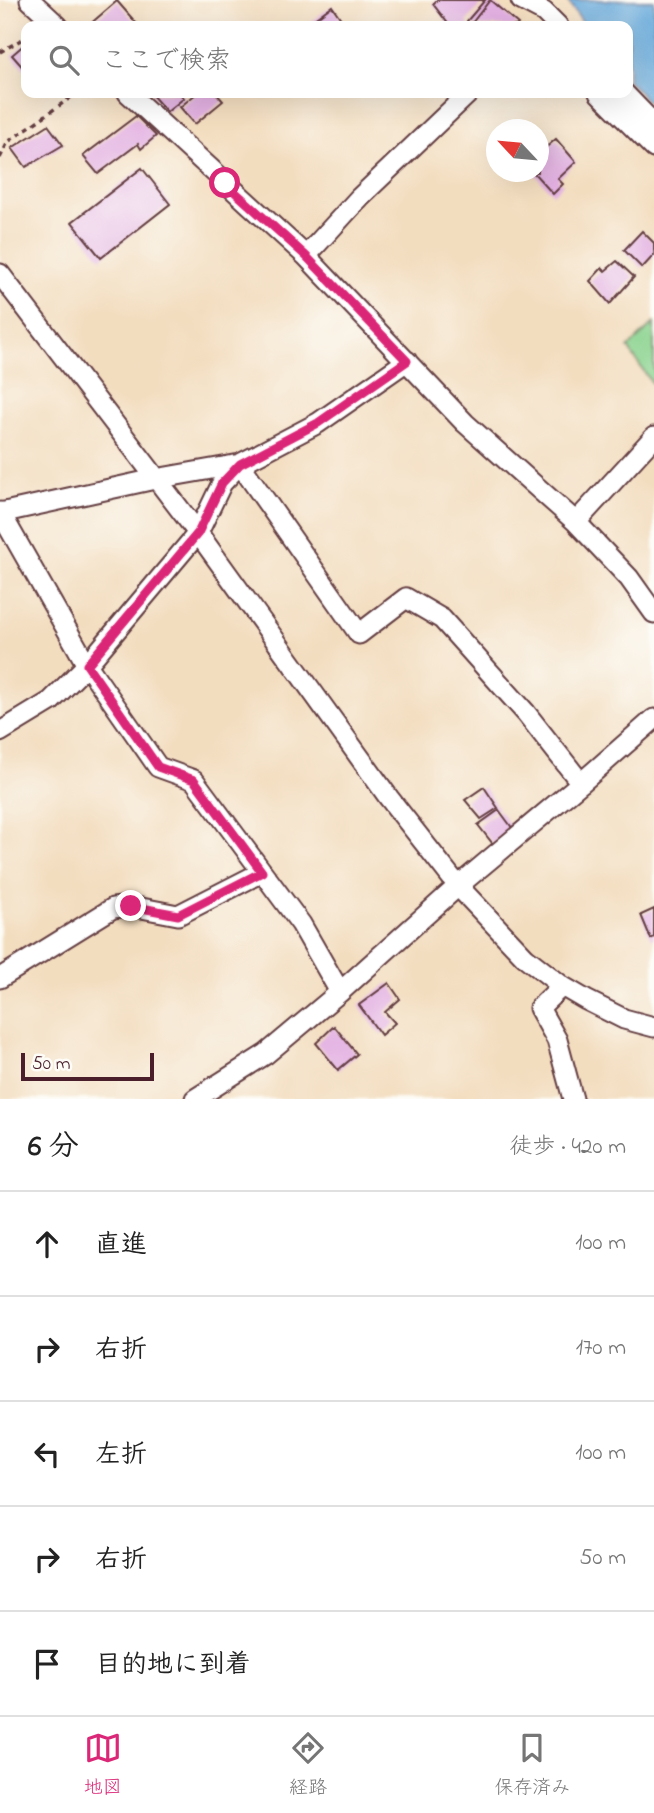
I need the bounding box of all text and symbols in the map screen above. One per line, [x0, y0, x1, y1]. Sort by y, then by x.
search box [21, 21, 633, 98]
icon: search [45, 41, 83, 79]
text: ここで検索 [101, 43, 231, 81]
north arrow [486, 119, 549, 182]
route start [209, 167, 240, 198]
route end [115, 890, 146, 921]
scale bar [21, 1050, 154, 1082]
text: 50 m [32, 1051, 71, 1078]
text: 6 分 [28, 1126, 79, 1170]
text: 徒歩 · 420 m [509, 1131, 626, 1164]
icon: ahead [28, 1225, 66, 1263]
text: 直進 [95, 1227, 147, 1265]
text: 100 m [575, 1227, 626, 1260]
icon: right [28, 1330, 66, 1368]
text: 右折 [95, 1332, 147, 1370]
text: 170 m [576, 1332, 626, 1365]
icon: left [28, 1435, 66, 1473]
text: 左折 [95, 1437, 147, 1475]
text: 100 m [575, 1437, 626, 1470]
icon: right [28, 1540, 66, 1578]
text: 右折 [95, 1542, 147, 1580]
text: 50 m [579, 1542, 626, 1575]
icon: arrive [28, 1645, 66, 1683]
text: 目的地に到着 [95, 1647, 251, 1685]
tab: 地図 [84, 1729, 122, 1802]
tab: 経路 [289, 1729, 327, 1802]
tab: 保存済み [494, 1729, 570, 1802]

